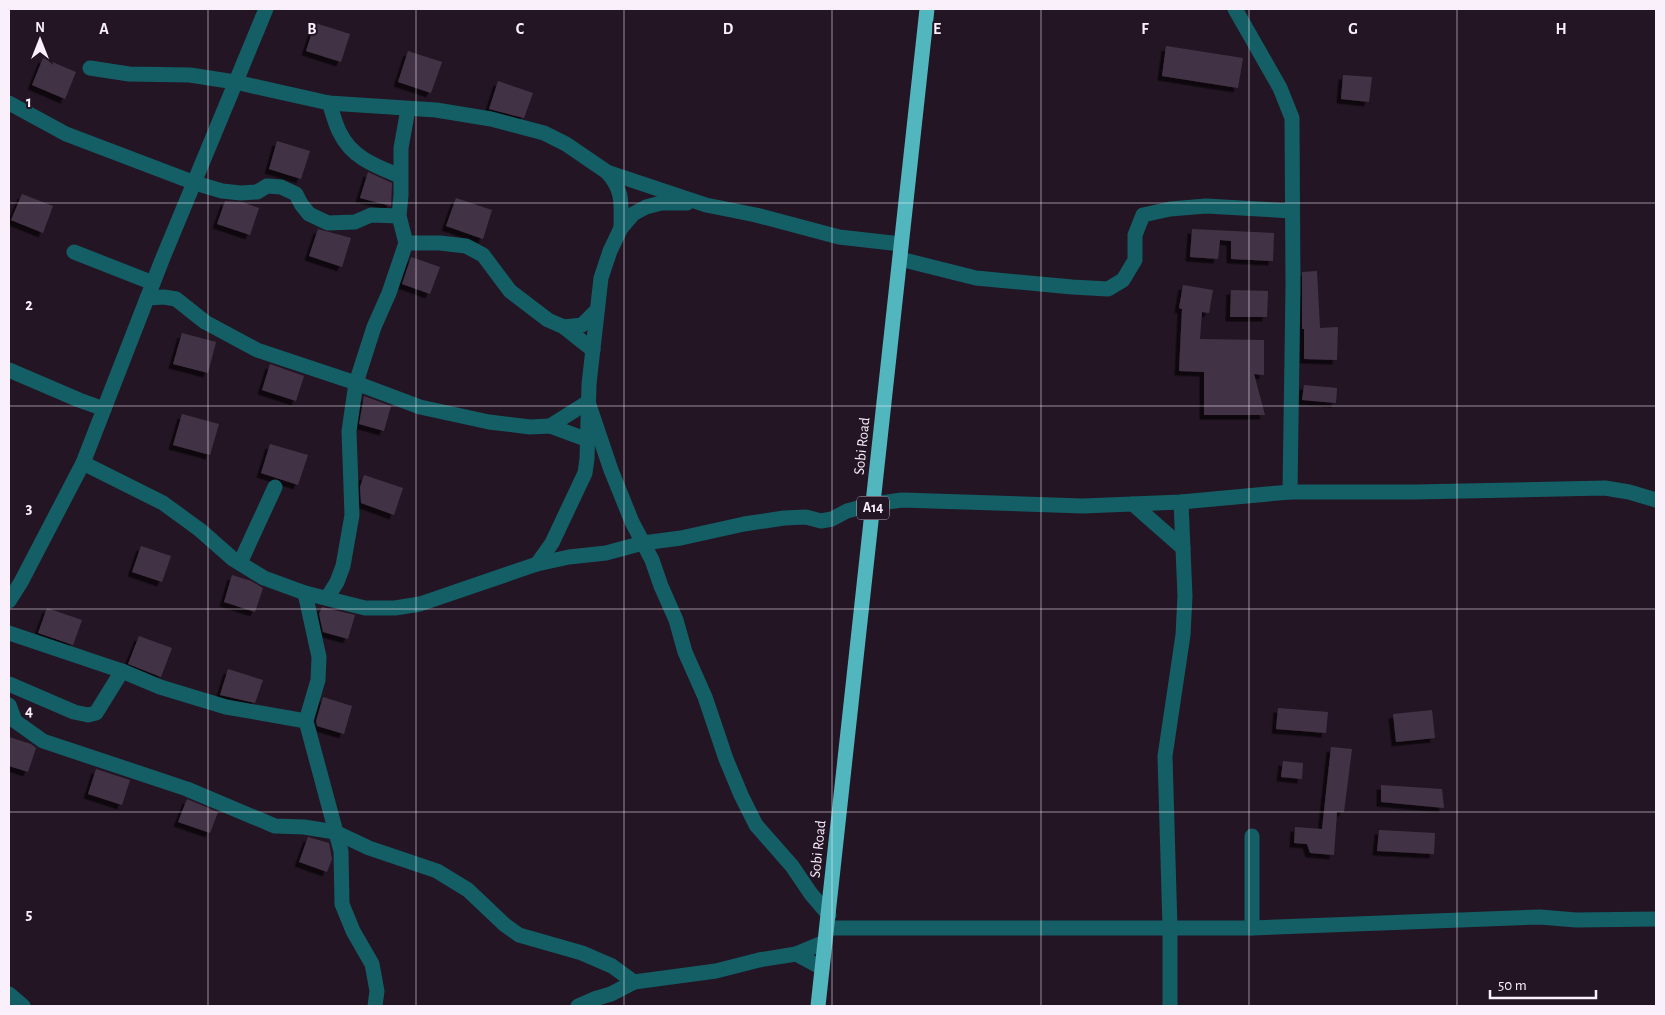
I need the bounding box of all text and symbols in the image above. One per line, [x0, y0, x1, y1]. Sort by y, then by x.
north arrow [15, 15, 65, 65]
text: N [35, 21, 45, 35]
text: A [99, 21, 109, 37]
text: B [307, 21, 317, 37]
text: C [516, 21, 525, 37]
text: D [723, 21, 734, 37]
text: E [933, 21, 941, 37]
text: F [1141, 21, 1149, 37]
text: G [1348, 21, 1358, 37]
text: H [1555, 21, 1567, 37]
text: 1 [26, 94, 32, 110]
text: 2 [25, 297, 33, 313]
street label: Sobi Road [852, 416, 873, 476]
road number: A14 [857, 496, 889, 520]
text: 3 [26, 500, 33, 516]
text: 4 [25, 703, 33, 719]
street label: Sobi Road [808, 819, 829, 879]
text: 5 [26, 906, 33, 922]
scale bar [1490, 968, 1596, 1000]
text: 50 m [1498, 978, 1527, 993]

